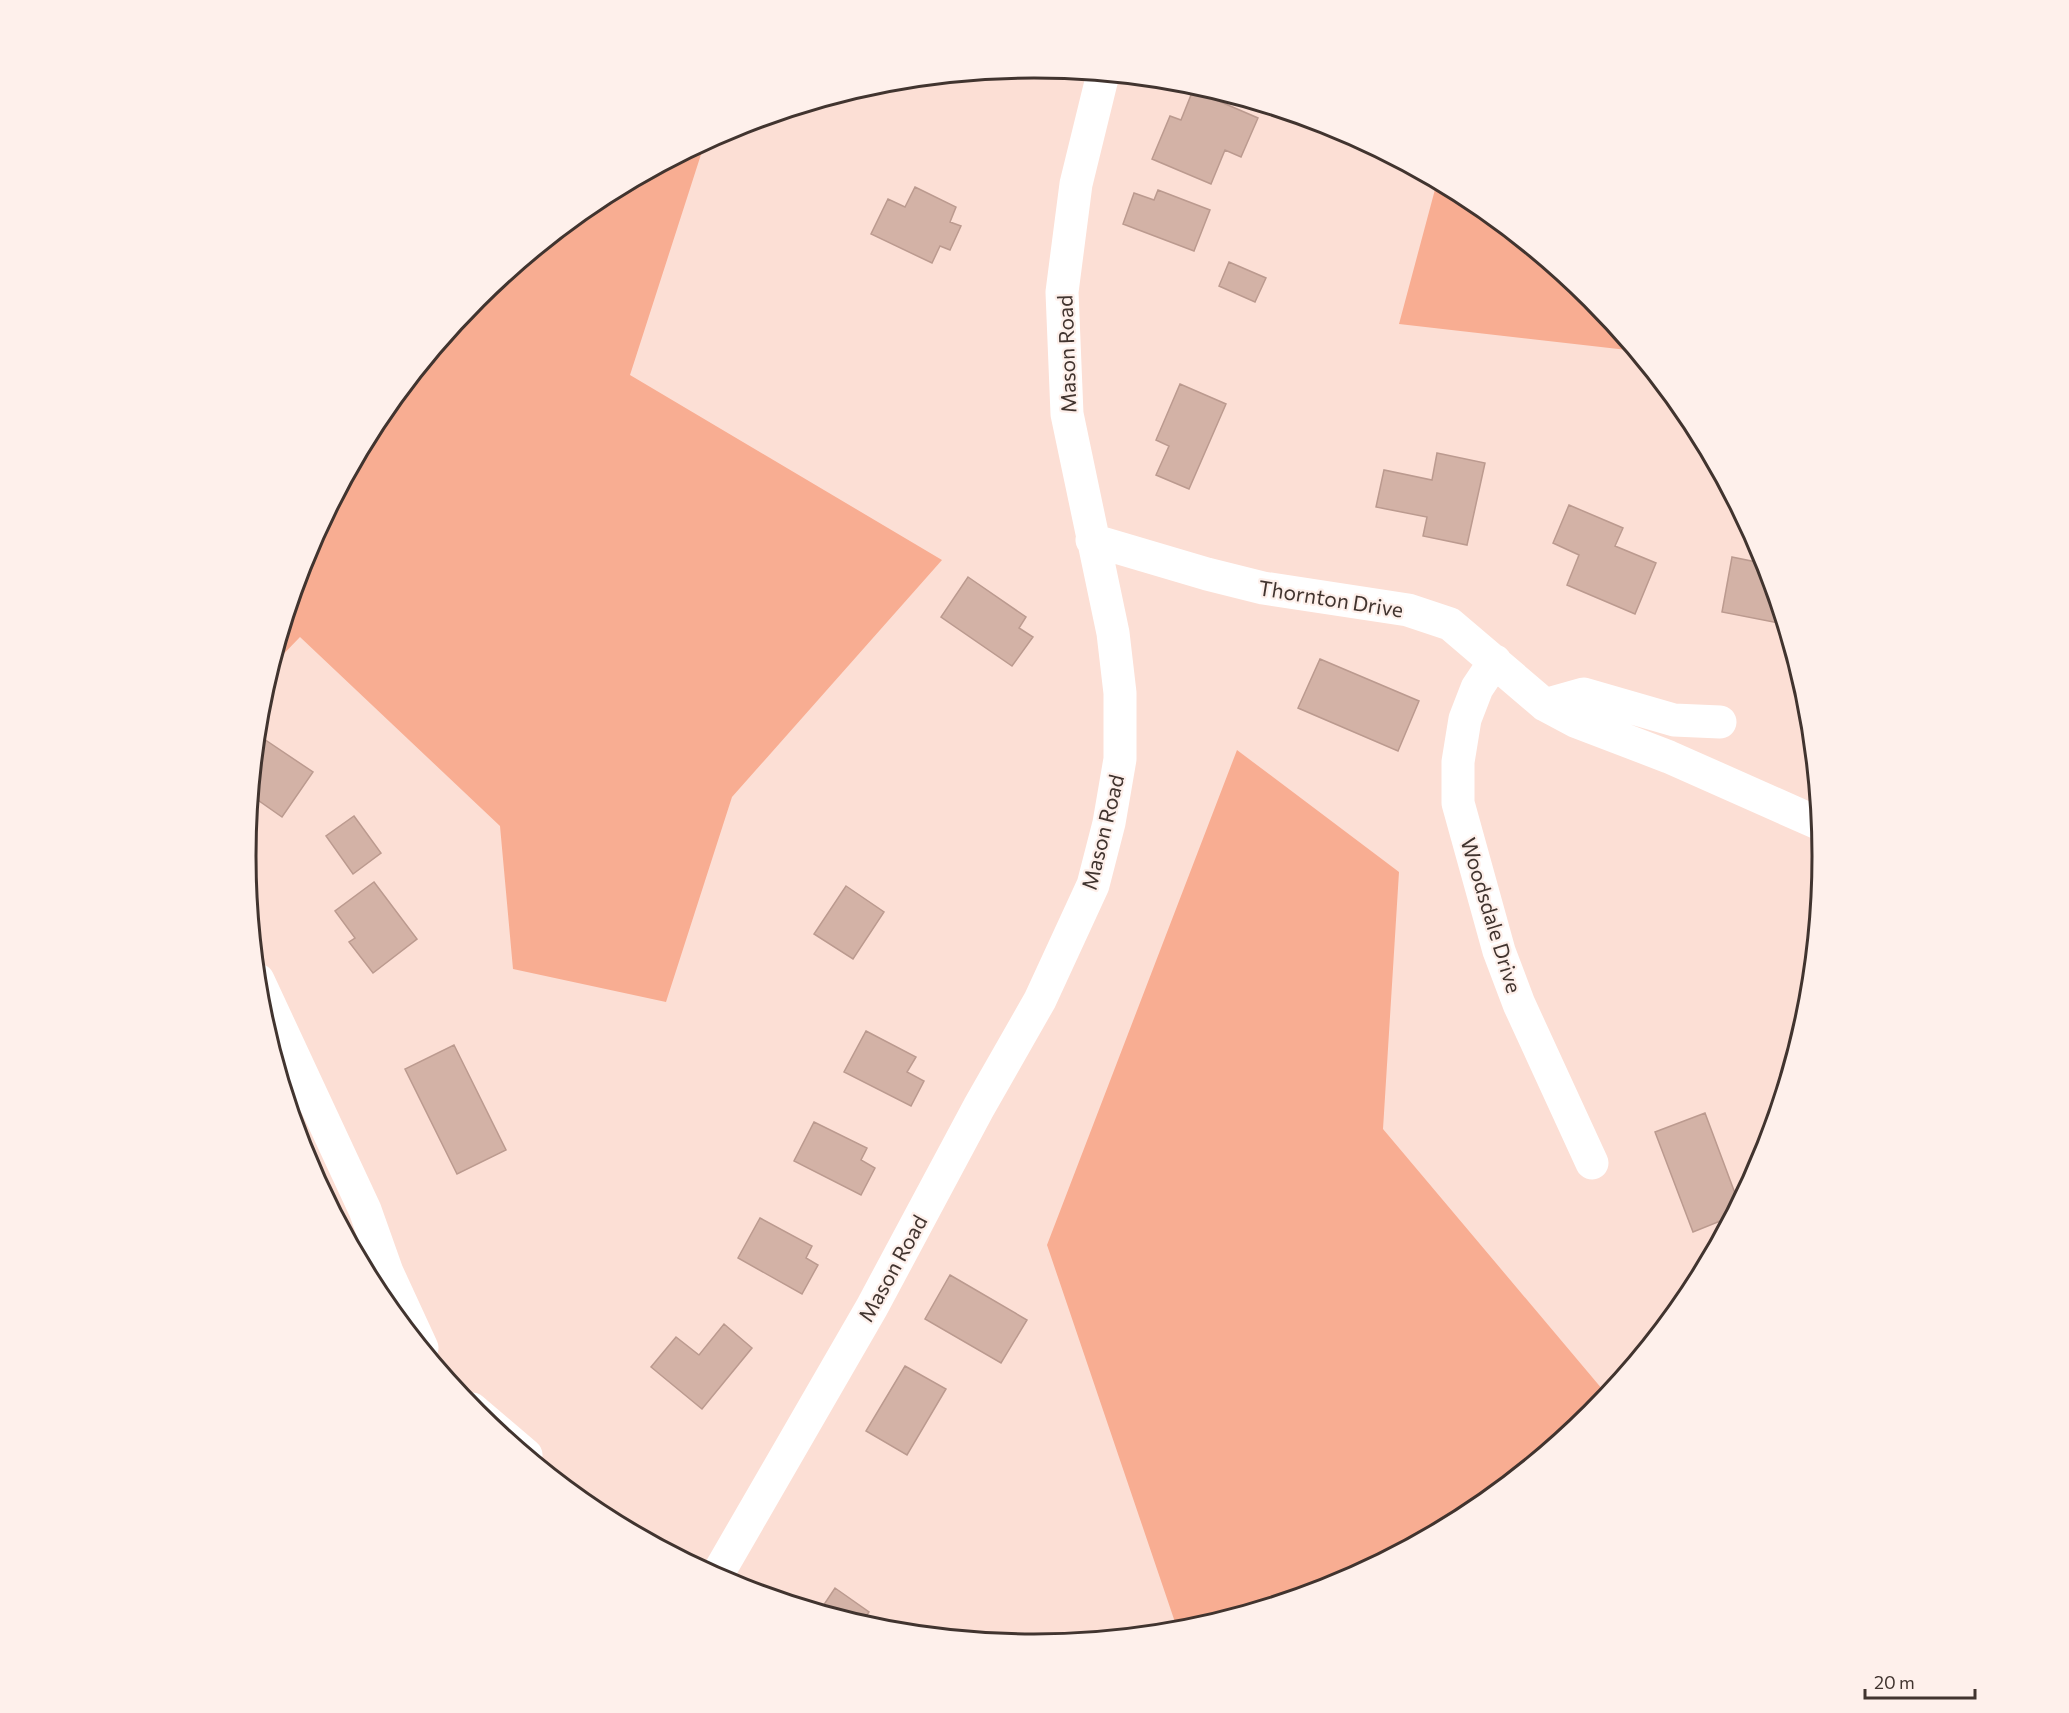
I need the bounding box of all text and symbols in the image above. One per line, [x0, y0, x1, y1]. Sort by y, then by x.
street label: Mason Road [1051, 295, 1081, 413]
street label: Thornton Drive [1257, 574, 1405, 622]
street label: Mason Road [1076, 772, 1128, 892]
street label: Woodsdale Drive [1457, 834, 1527, 996]
street label: Mason Road [852, 1210, 932, 1326]
scale bar [1865, 1662, 1974, 1700]
text: 20 m [1874, 1671, 1915, 1693]

